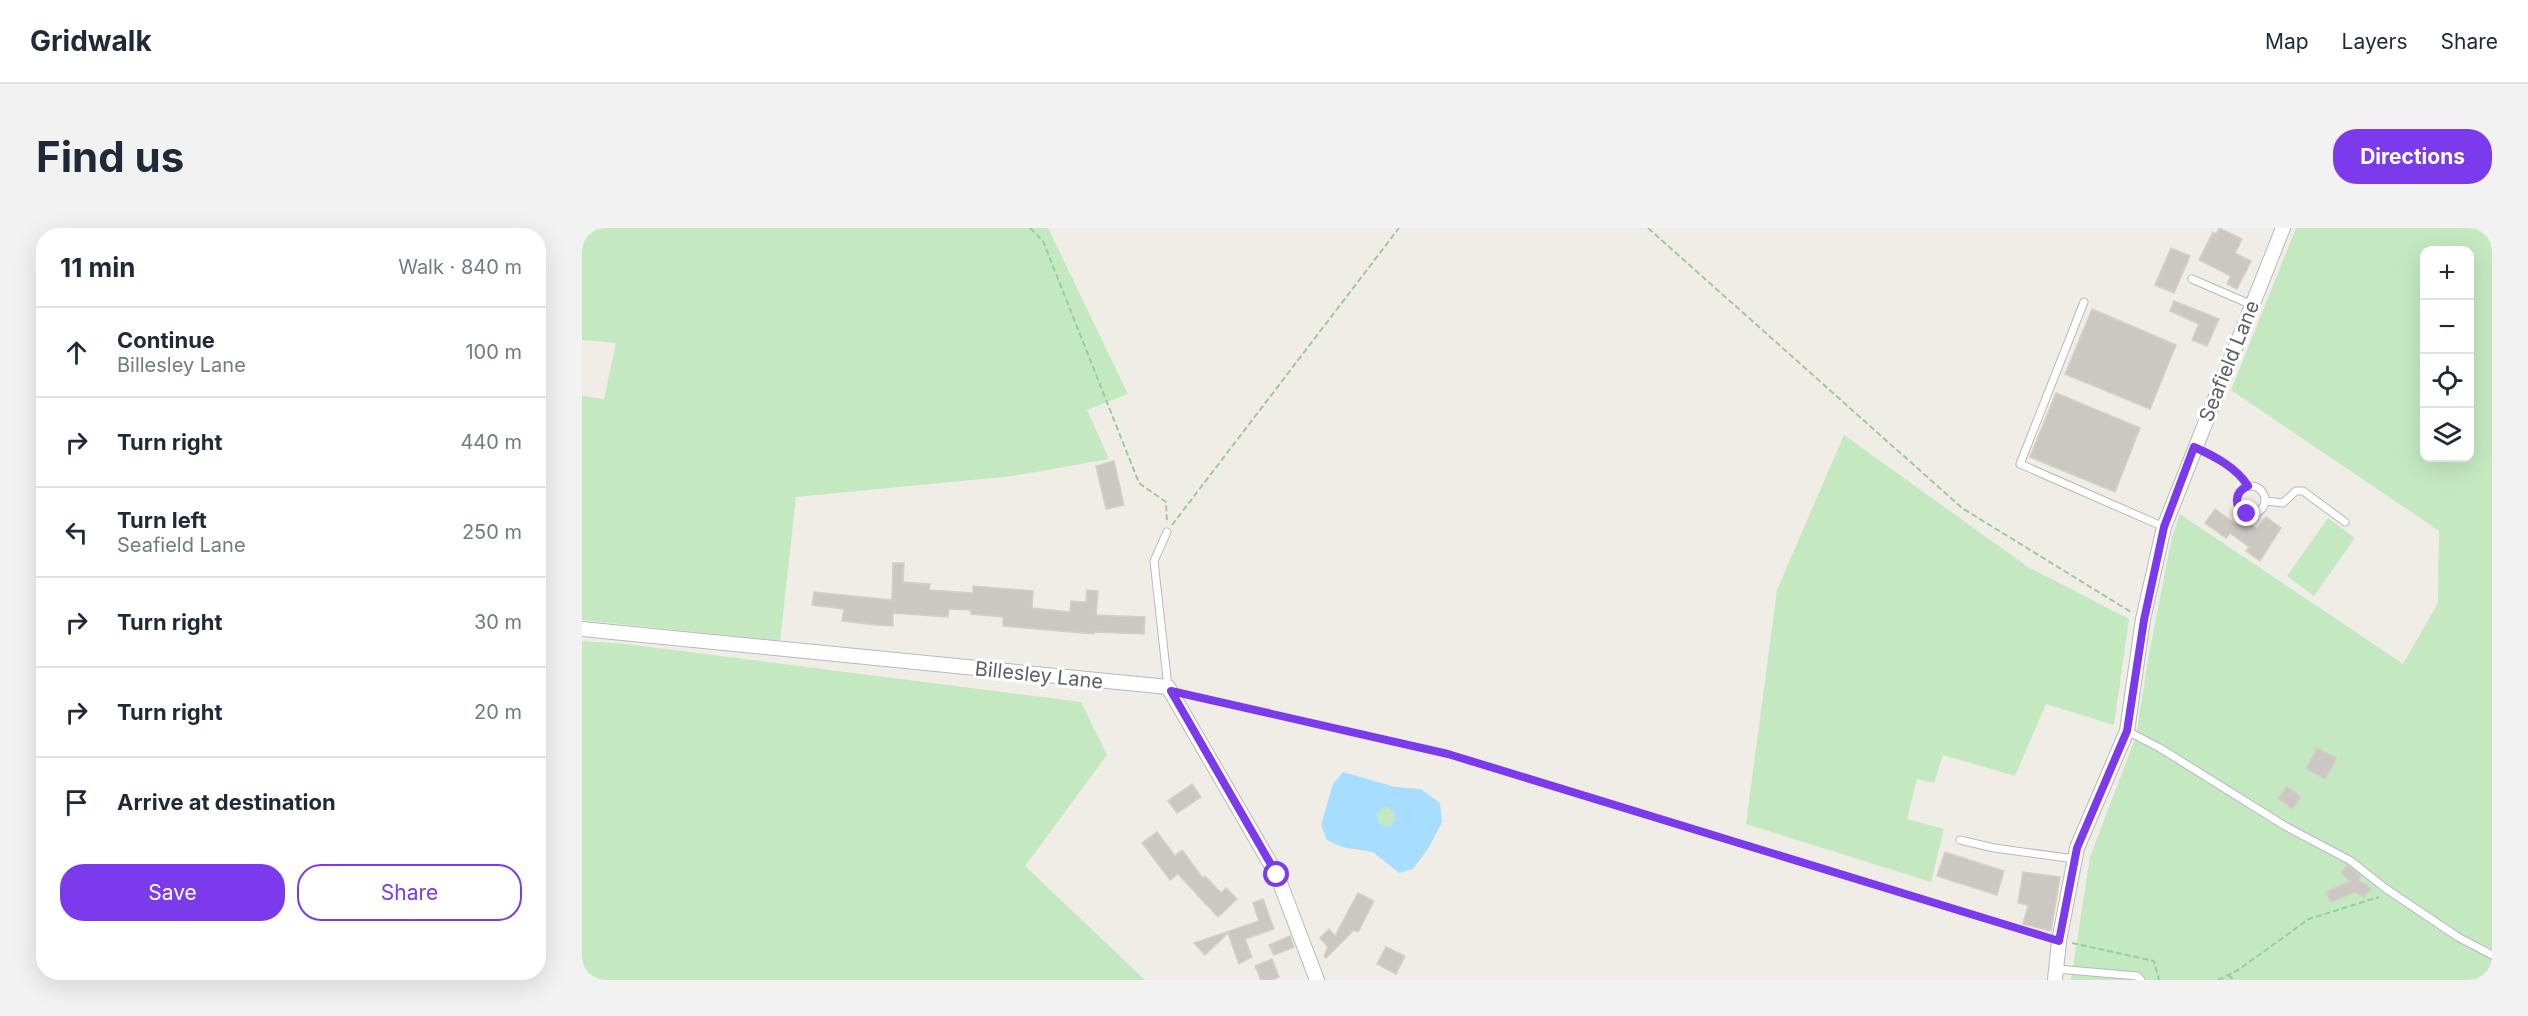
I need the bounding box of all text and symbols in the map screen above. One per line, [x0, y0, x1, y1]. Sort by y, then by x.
text: Gridwalk [30, 24, 152, 58]
text: Map [2265, 29, 2309, 54]
text: Layers [2342, 29, 2408, 54]
text: Share [2441, 29, 2498, 54]
button: Directions [2333, 129, 2492, 184]
text: Find us [36, 131, 184, 182]
map controls [2420, 246, 2474, 462]
button: + [2420, 246, 2474, 300]
text: 11 min [60, 252, 136, 283]
text: Walk · 840 m [398, 255, 522, 279]
street label: Seafield Lane [2194, 297, 2264, 425]
button: − [2420, 300, 2474, 354]
text: Continue [117, 327, 215, 353]
icon: ahead [60, 336, 93, 369]
text: 100 m [465, 340, 522, 364]
text: Billesley Lane [117, 353, 246, 377]
button: locate [2420, 354, 2474, 408]
button: layers [2420, 408, 2474, 462]
icon: right [60, 426, 93, 459]
text: Turn right [117, 429, 223, 455]
text: 440 m [460, 430, 522, 454]
route end [2233, 500, 2259, 526]
text: Turn left [117, 507, 207, 533]
icon: left [60, 516, 93, 549]
text: 250 m [462, 520, 522, 544]
text: Seafield Lane [117, 533, 246, 557]
icon: right [60, 606, 93, 639]
text: Turn right [117, 609, 223, 635]
text: 30 m [474, 610, 522, 634]
street label: Billesley Lane [974, 656, 1104, 694]
icon: right [60, 696, 93, 729]
text: Turn right [117, 699, 223, 725]
text: 20 m [474, 700, 522, 724]
icon: arrive [60, 786, 93, 819]
text: Arrive at destination [117, 789, 336, 815]
route start [1263, 861, 1289, 887]
button: Save [60, 864, 285, 921]
button: Share [297, 864, 522, 921]

